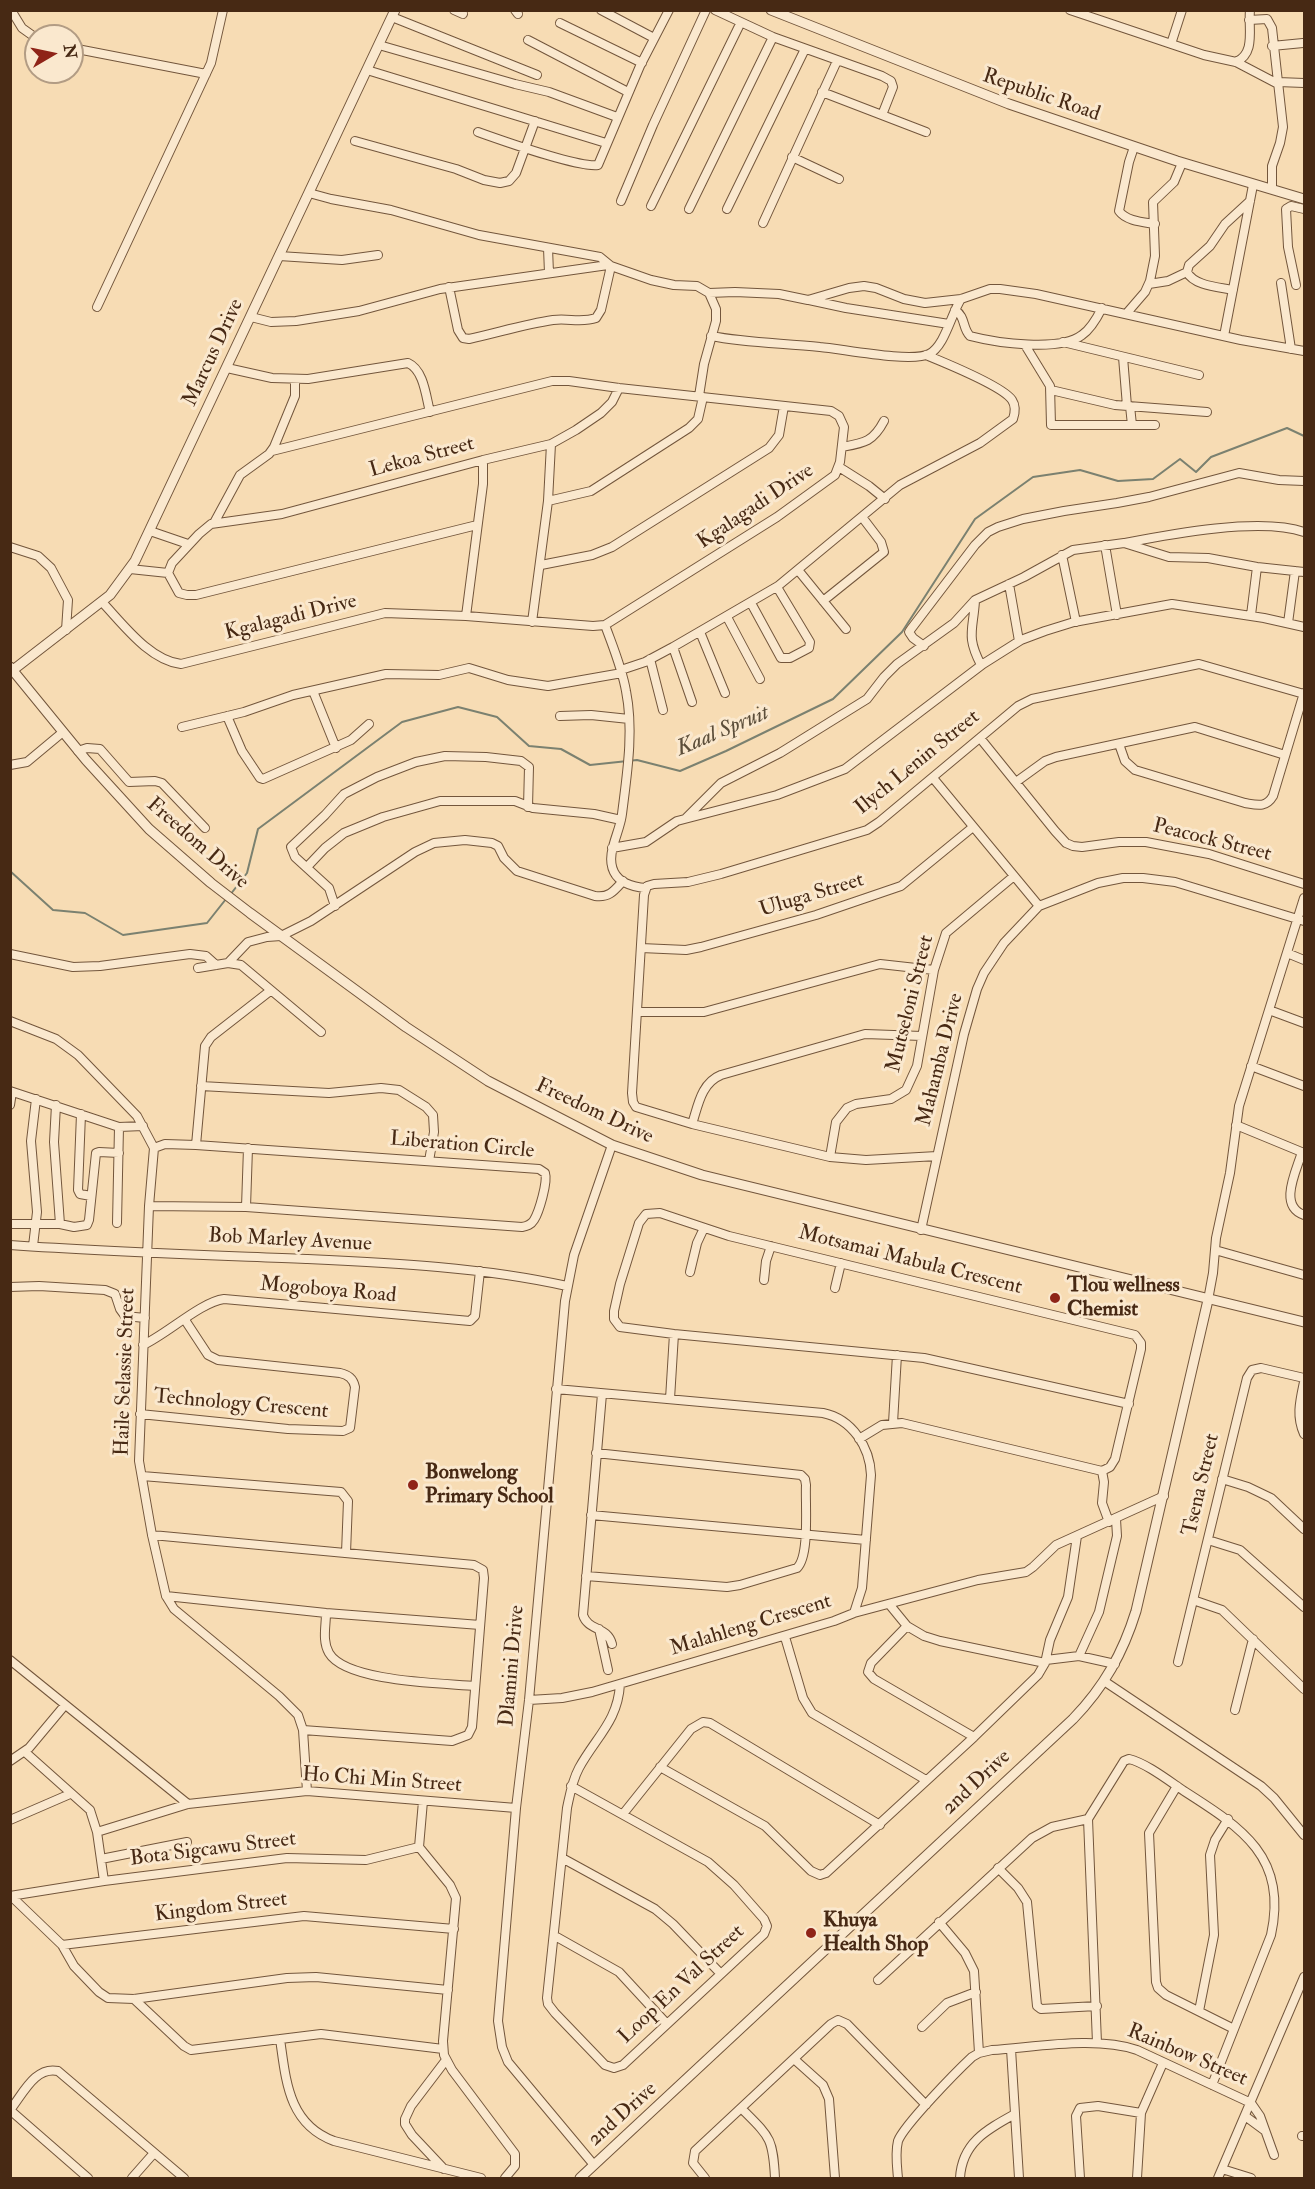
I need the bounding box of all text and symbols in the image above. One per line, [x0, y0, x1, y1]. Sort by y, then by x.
north arrow [24, 24, 84, 84]
text: N [59, 43, 81, 60]
street label: Republic Road [979, 64, 1103, 128]
street label: Marcus Drive [178, 295, 250, 411]
street label: Lekoa Street [367, 432, 477, 484]
street label: Kgalagadi Drive [693, 459, 819, 555]
street label: Kgalagadi Drive [222, 589, 360, 647]
water label: Kaal Spruit [673, 701, 773, 763]
street label: Ilych Lenin Street [851, 705, 985, 821]
street label: Freedom Drive [141, 793, 253, 895]
street label: Peacock Street [1150, 814, 1274, 868]
street label: Uluga Street [757, 868, 867, 924]
street label: Mutseloni Street [882, 933, 940, 1075]
street label: Mahamba Drive [912, 991, 970, 1129]
street label: Freedom Drive [531, 1074, 657, 1150]
street label: Liberation Circle [389, 1127, 535, 1165]
street label: Motsamai Mabula Crescent [796, 1221, 1024, 1301]
street label: Bob Marley Avenue [208, 1224, 372, 1258]
street label: Mogoboya Road [259, 1272, 397, 1310]
place label: Tlou wellness Chemist [1067, 1273, 1180, 1323]
street label: Haile Selassie Street [110, 1288, 142, 1456]
marker: Tlou wellness Chemist [1048, 1291, 1062, 1305]
street label: Technology Crescent [153, 1385, 329, 1425]
street label: Tsena Street [1178, 1432, 1226, 1538]
place label: Bonwelong Primary School [425, 1460, 554, 1510]
marker: Bonwelong Primary School [406, 1478, 420, 1492]
street label: Malahleng Crescent [667, 1590, 835, 1662]
street label: Dlamini Drive [495, 1604, 531, 1728]
street label: 2nd Drive [938, 1745, 1016, 1821]
street label: Ho Chi Min Street [302, 1763, 462, 1799]
street label: Bota Sigcawu Street [129, 1827, 297, 1873]
street label: Kingdom Street [153, 1887, 289, 1929]
place label: Khuya Health Shop [823, 1908, 928, 1958]
street label: Loop En Val Street [614, 1920, 750, 2050]
marker: Khuya Health Shop [804, 1926, 818, 1940]
street label: Rainbow Street [1123, 2019, 1251, 2093]
street label: 2nd Drive [583, 2077, 663, 2153]

